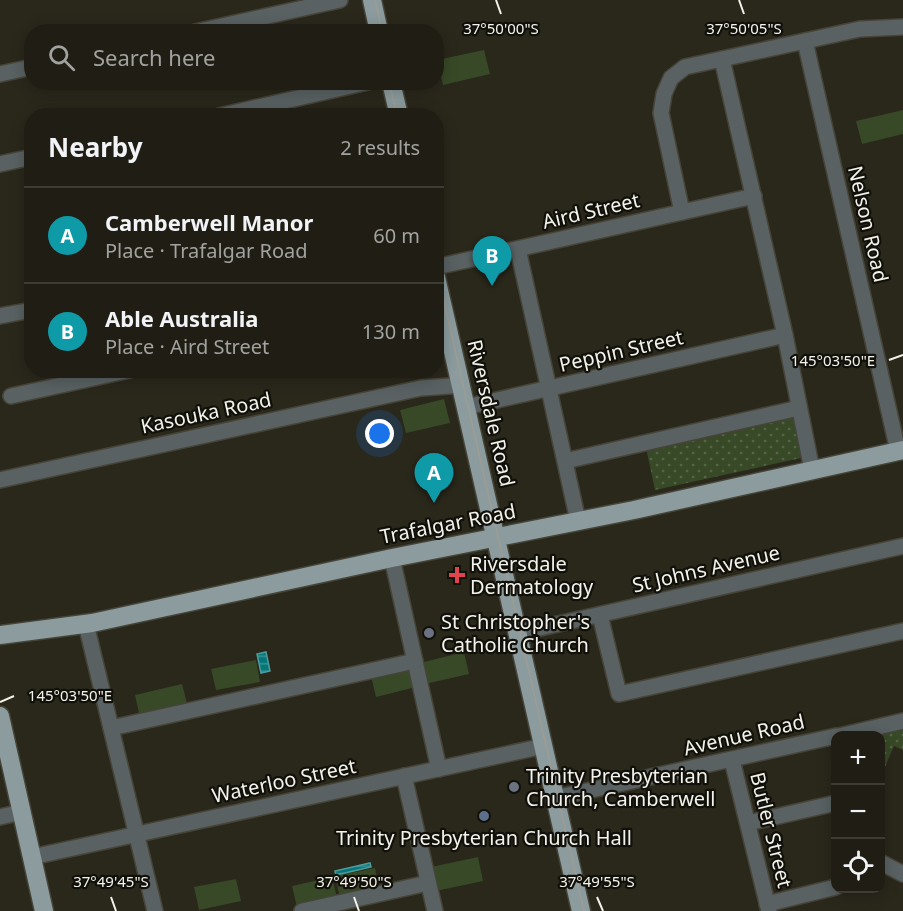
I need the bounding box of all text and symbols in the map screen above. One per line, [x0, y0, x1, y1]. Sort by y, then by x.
text: 37°50'00"S [463, 18, 539, 38]
text: 37°50'05"S [706, 18, 782, 38]
search box [24, 24, 444, 90]
icon: search [45, 41, 78, 74]
text: Search here [93, 42, 215, 72]
text: Nearby [48, 129, 143, 165]
text: 2 results [340, 134, 420, 161]
street label: Nelson Road [842, 163, 895, 285]
street label: Aird Street [540, 186, 642, 235]
text: Camberwell Manor [105, 207, 313, 237]
text: A [61, 222, 74, 249]
text: 60 m [373, 222, 420, 249]
pin: B [472, 236, 512, 286]
text: Place · Trafalgar Road [105, 237, 308, 264]
text: Able Australia [105, 303, 259, 333]
text: B [61, 318, 74, 345]
text: 130 m [362, 318, 420, 345]
street label: Peppin Street [556, 323, 686, 378]
text: Place · Aird Street [105, 333, 269, 360]
street label: Riversdale Road [461, 337, 522, 489]
text: 145°03'50"E [791, 350, 875, 370]
street label: Kasouka Road [138, 385, 274, 440]
your location [365, 419, 394, 448]
pin: A [414, 454, 454, 503]
street label: Trafalgar Road [378, 497, 518, 550]
street label: St Johns Avenue [629, 538, 782, 599]
place label: Riversdale Dermatology [470, 550, 594, 600]
marker: Riversdale Dermatology [448, 566, 466, 584]
place label: St Christopher's Catholic Church [441, 608, 590, 658]
marker: St Christopher's Catholic Church [422, 626, 436, 640]
text: 145°03'50"E [28, 685, 112, 705]
street label: Avenue Road [681, 707, 807, 762]
map controls [831, 731, 885, 893]
button: + [831, 731, 885, 785]
street label: Waterloo Street [209, 752, 358, 809]
place label: Trinity Presbyterian Church, Camberwell [526, 762, 715, 812]
street label: Butler Street [744, 769, 799, 891]
marker: Trinity Presbyterian Church, Camberwell [507, 780, 521, 794]
button: − [831, 785, 885, 839]
marker: Trinity Presbyterian Church Hall [477, 809, 491, 823]
place label: Trinity Presbyterian Church Hall [336, 824, 632, 851]
button: locate [831, 839, 885, 893]
text: 37°49'45"S [73, 871, 149, 891]
text: 37°49'50"S [316, 871, 392, 891]
text: 37°49'55"S [559, 871, 635, 891]

